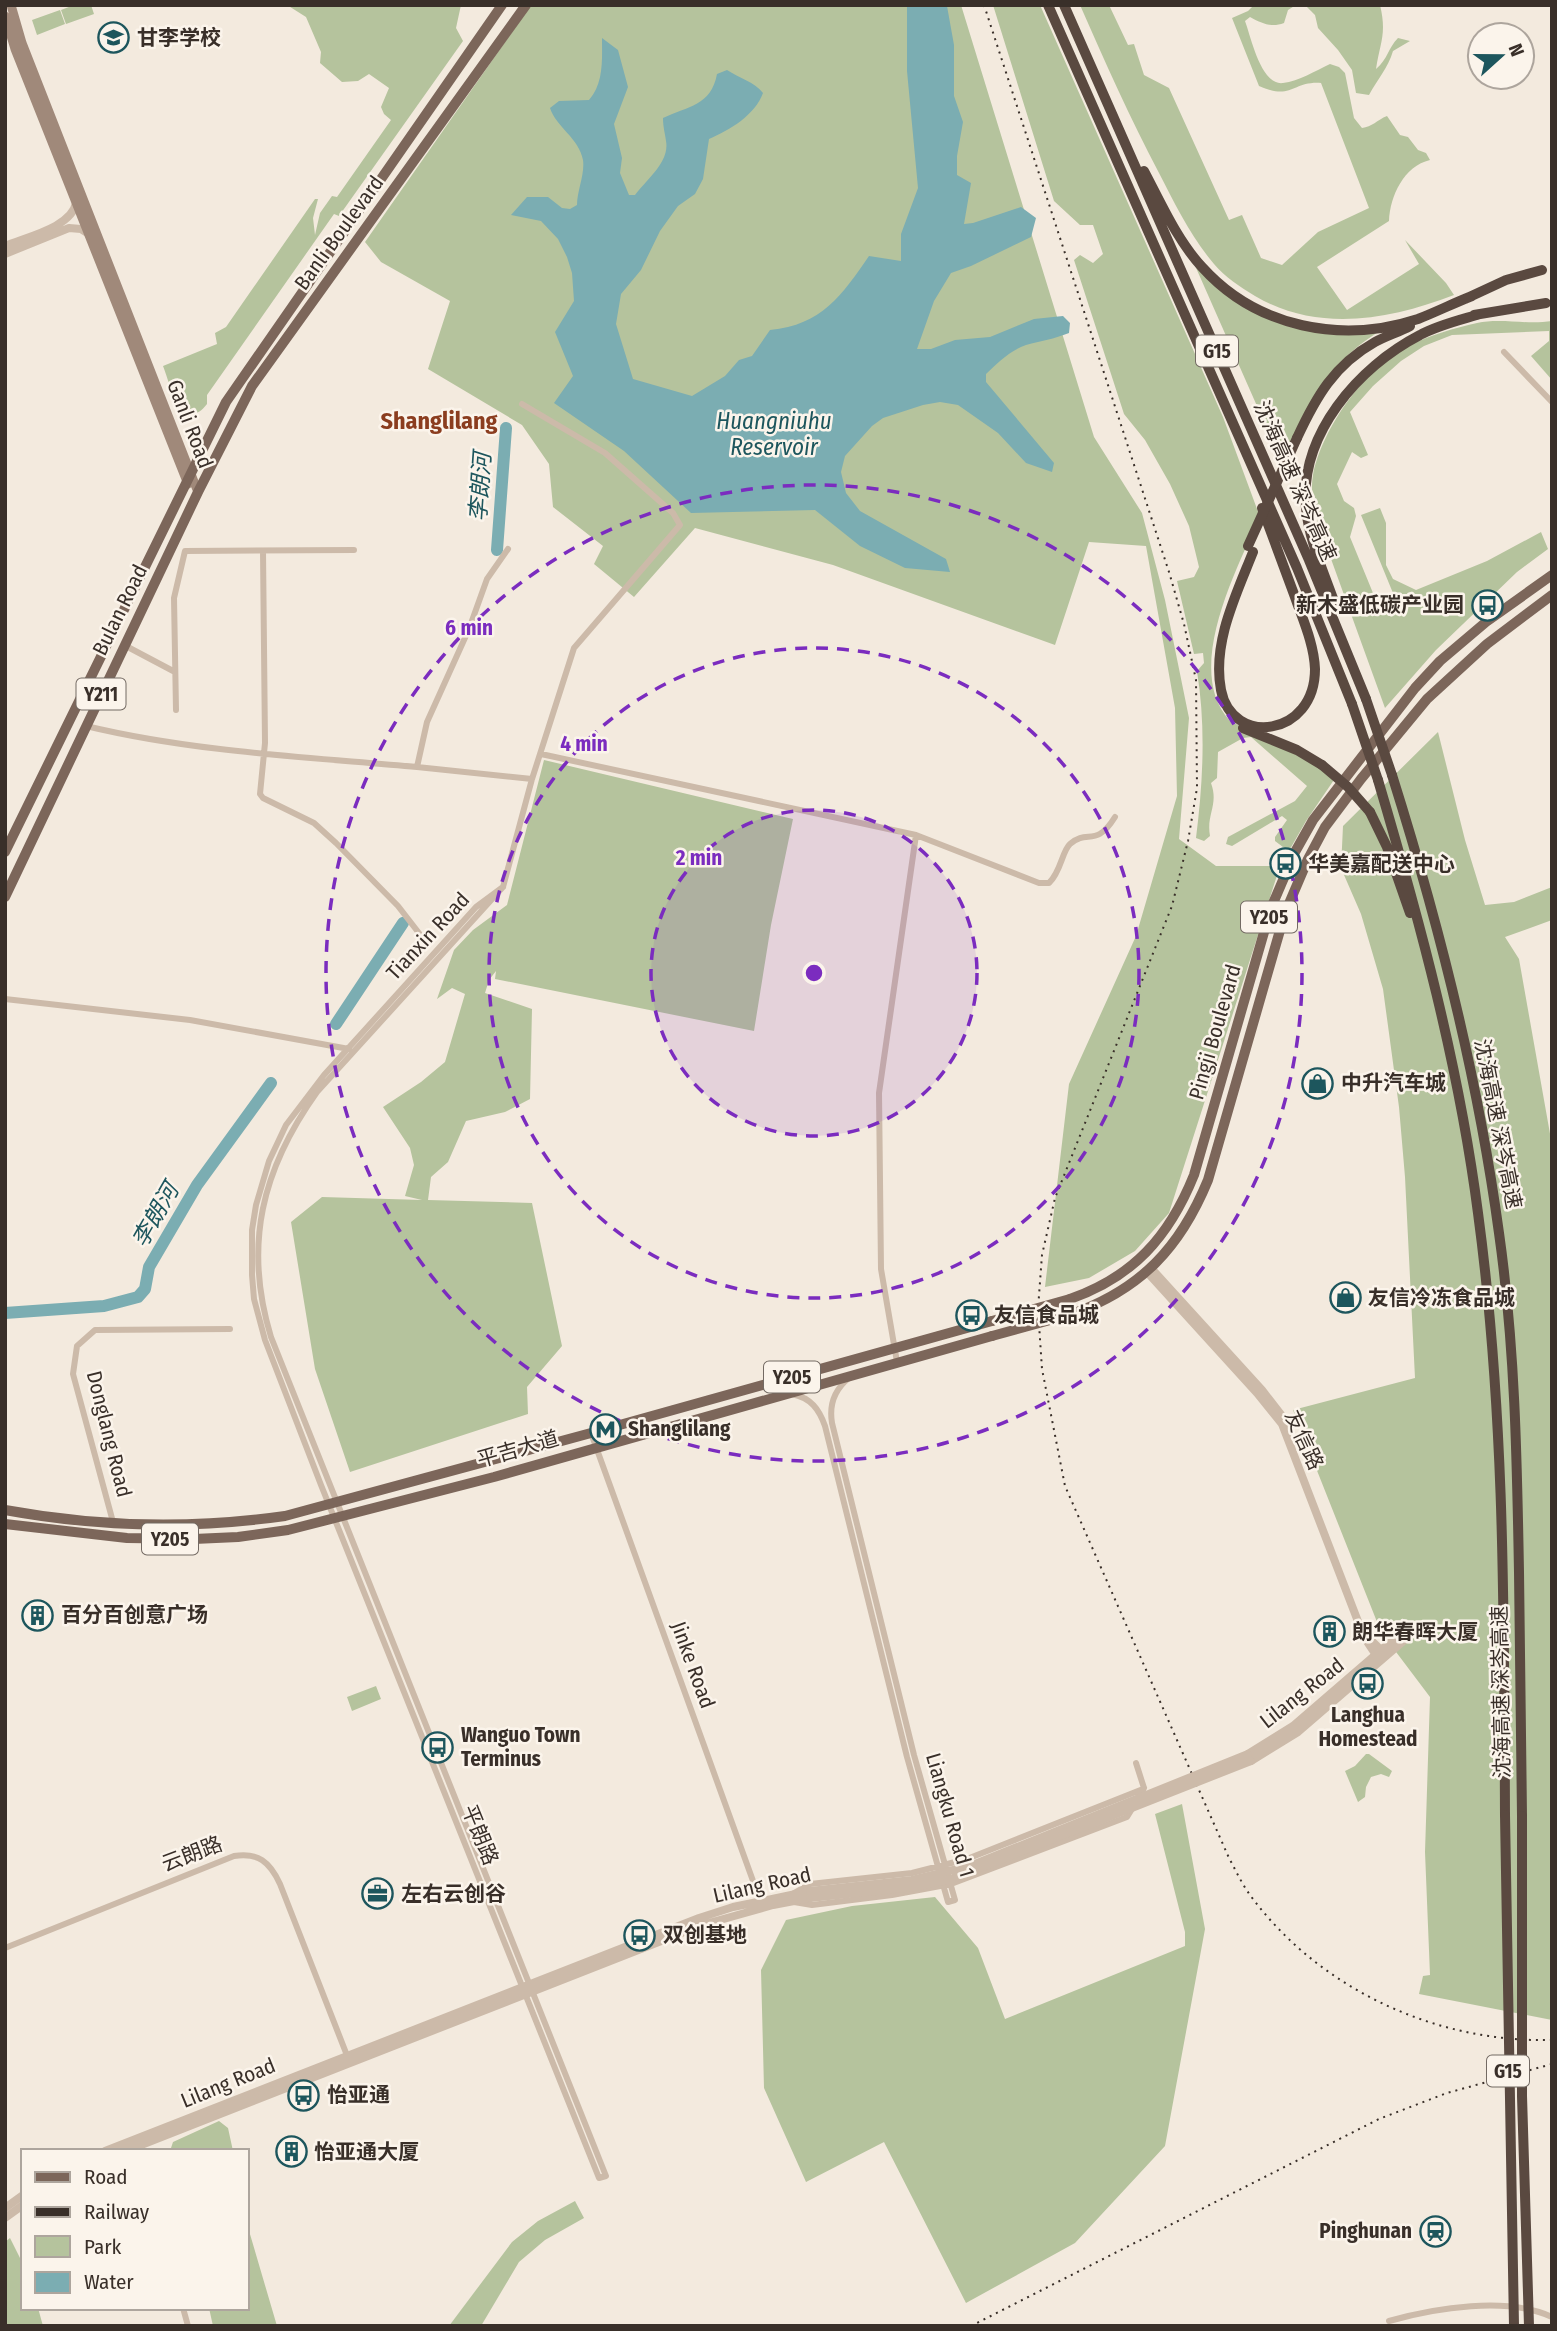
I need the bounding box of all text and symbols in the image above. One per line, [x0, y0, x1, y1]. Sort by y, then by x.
school or university icon: 甘李学校 [97, 21, 131, 55]
north arrow [1466, 21, 1536, 91]
place label: 甘李学校 [137, 25, 221, 51]
text: N [1504, 41, 1529, 60]
street label: Banli Boulevard [289, 171, 389, 295]
road number: G15 [1196, 336, 1238, 366]
street label: Ganli Road [161, 376, 219, 472]
street label: 沈海高速 深岑高速 [1248, 397, 1342, 565]
district label: Shanglilang [380, 407, 498, 435]
water label: Huangniuhu Reservoir [716, 407, 832, 461]
water label: 李朗河 [464, 448, 497, 522]
street label: Bulan Road [87, 560, 153, 660]
bus stop icon: 新木盛低碳产业园 [1470, 588, 1504, 622]
place label: 新木盛低碳产业园 [1296, 592, 1464, 618]
text: 6 min [445, 615, 493, 641]
road number: Y211 [76, 678, 126, 709]
text: 4 min [560, 731, 608, 757]
text: 2 min [675, 845, 722, 871]
bus stop icon: 华美嘉配送中心 [1268, 847, 1302, 881]
place label: 华美嘉配送中心 [1308, 851, 1455, 877]
street label: Tianxin Road [381, 887, 475, 985]
road number: Y205 [1241, 902, 1297, 932]
centre of rings [802, 961, 826, 985]
street label: Pingji Boulevard [1183, 961, 1247, 1103]
street label: 沈海高速 深岑高速 [1469, 1037, 1527, 1211]
shop icon: 中升汽车城 [1301, 1066, 1335, 1100]
place label: 中升汽车城 [1341, 1070, 1446, 1096]
water label: 李朗河 [126, 1175, 186, 1252]
shop icon: 友信冷冻食品城 [1328, 1281, 1362, 1315]
place label: 友信冷冻食品城 [1368, 1285, 1515, 1311]
bus stop icon: 友信食品城 [954, 1298, 988, 1332]
place label: 友信食品城 [994, 1302, 1099, 1328]
road number: Y205 [764, 1362, 820, 1392]
street label: Donglang Road [81, 1368, 137, 1500]
street label: 友信路 [1279, 1406, 1329, 1474]
metro station icon: Shanglilang [588, 1412, 622, 1446]
place label: Shanglilang [628, 1416, 731, 1442]
street label: 平吉大道 [474, 1425, 562, 1473]
road number: Y205 [142, 1524, 198, 1554]
building icon: 百分百创意广场 [21, 1598, 55, 1632]
place label: 百分百创意广场 [61, 1602, 208, 1628]
street label: 沈海高速 深岑高速 [1486, 1605, 1516, 1779]
building icon: 朗华春晖大厦 [1312, 1615, 1346, 1649]
street label: Jinke Road [665, 1618, 721, 1712]
place label: 朗华春晖大厦 [1352, 1619, 1478, 1645]
street label: Lilang Road [1255, 1652, 1349, 1734]
bus stop icon: Langhua Homestead [1351, 1666, 1385, 1700]
place label: Langhua Homestead [1318, 1702, 1418, 1752]
place label: Wanguo Town Terminus [461, 1722, 581, 1772]
bus stop icon: Wanguo Town Terminus [421, 1730, 455, 1764]
street label: Liangku Road 1 [920, 1750, 980, 1880]
street label: 平朗路 [456, 1801, 504, 1869]
street label: 云朗路 [158, 1831, 226, 1877]
street label: Lilang Road [710, 1861, 814, 1909]
office icon: 左右云创谷 [361, 1877, 395, 1911]
place label: 左右云创谷 [401, 1881, 506, 1907]
bus stop icon: 双创基地 [623, 1918, 657, 1952]
place label: 双创基地 [663, 1922, 747, 1948]
street label: Lilang Road [177, 2052, 279, 2114]
road number: G15 [1487, 2056, 1529, 2086]
bus stop icon: 怡亚通 [287, 2078, 321, 2112]
place label: 怡亚通 [327, 2082, 390, 2108]
building icon: 怡亚通大厦 [274, 2135, 308, 2169]
place label: 怡亚通大厦 [314, 2139, 419, 2165]
legend [21, 2149, 248, 2310]
text: Road [84, 2164, 128, 2190]
text: Railway [84, 2199, 150, 2225]
station icon: Pinghunan [1418, 2214, 1452, 2248]
place label: Pinghunan [1319, 2218, 1412, 2244]
text: Park [84, 2234, 122, 2260]
text: Water [84, 2269, 134, 2295]

